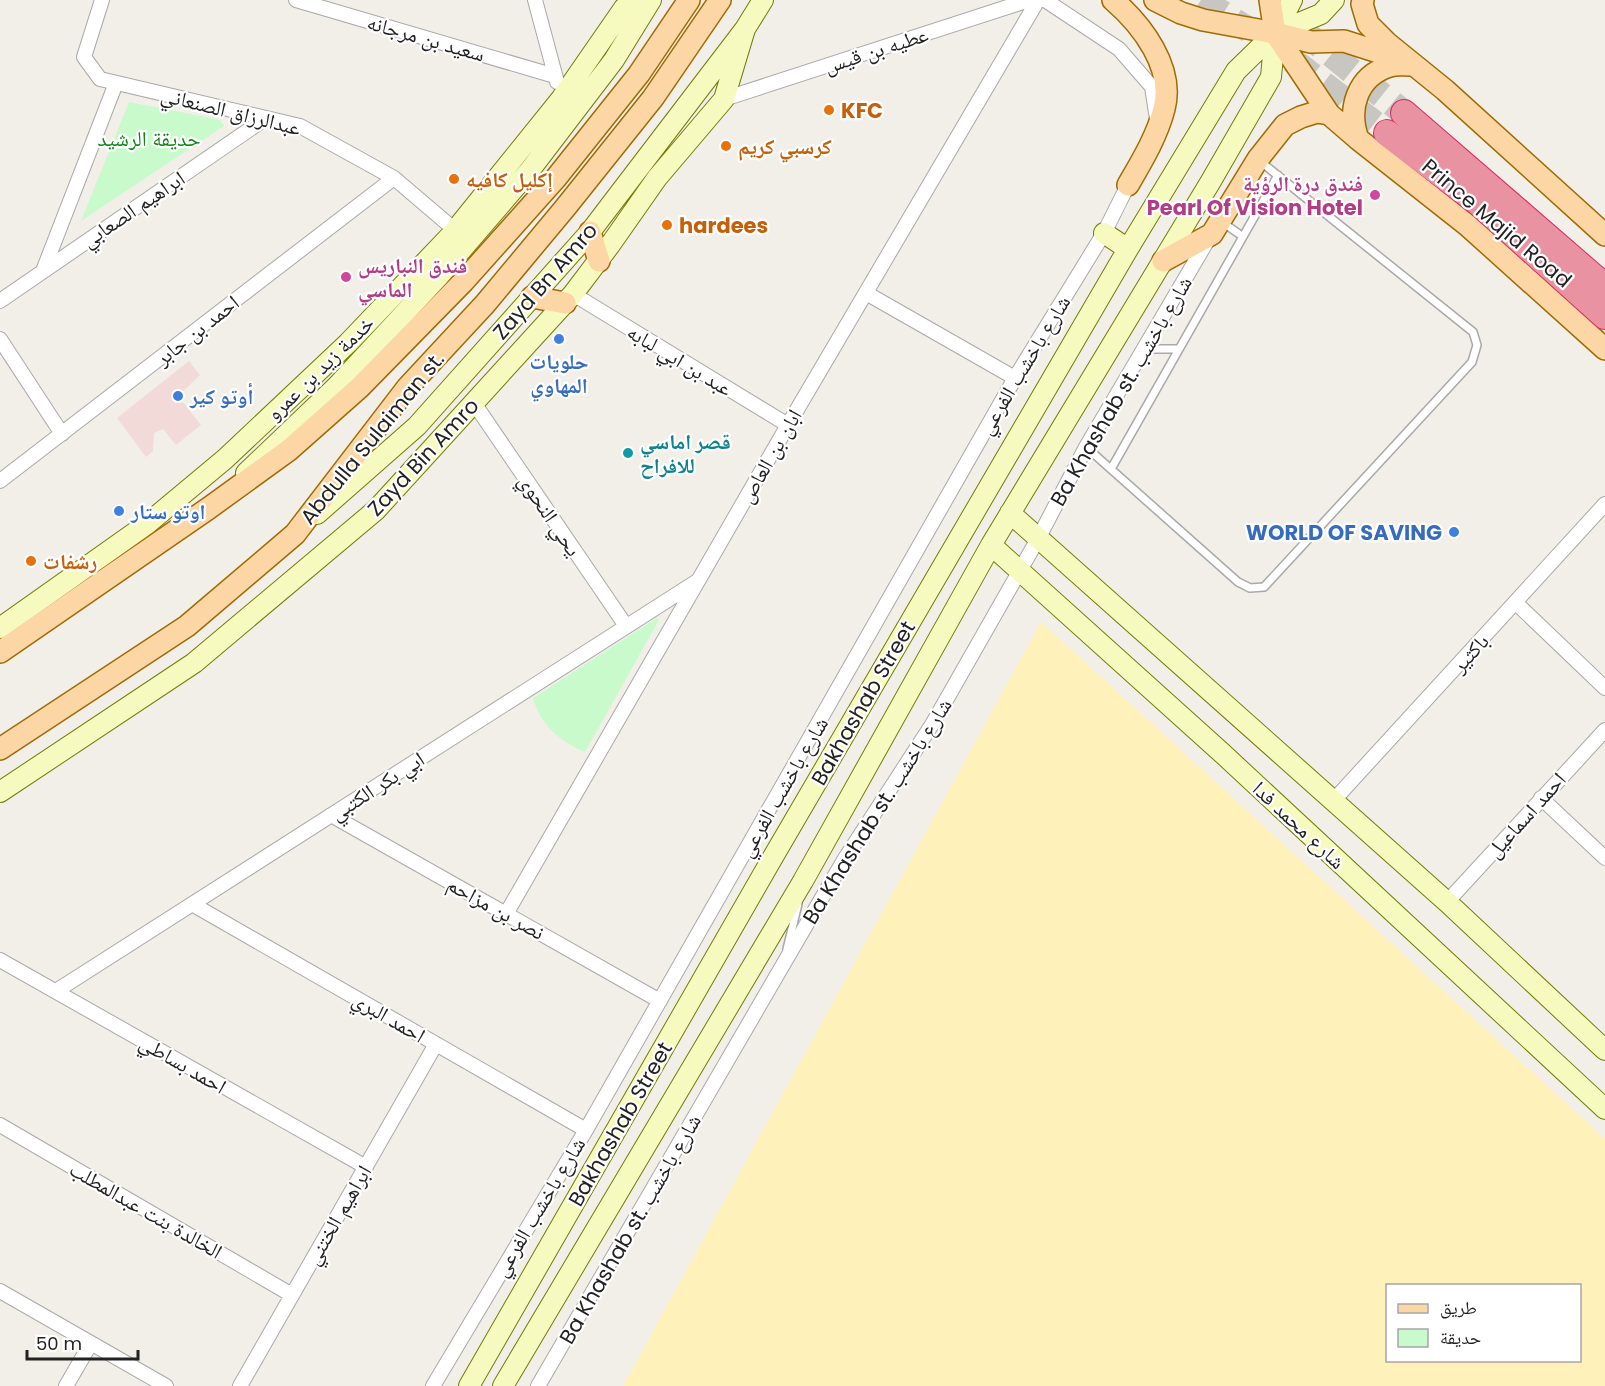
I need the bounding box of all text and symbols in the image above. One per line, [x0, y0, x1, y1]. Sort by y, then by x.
street label: سعيد بن مرجانه [364, 7, 488, 69]
street label: عطيه بن قيس [820, 19, 932, 80]
street label: عبدالرزاق الصنعاني [158, 80, 304, 145]
place label: KFC [841, 96, 883, 125]
marker: KFC [822, 103, 836, 117]
park label: حديقة الرشيد [97, 124, 201, 153]
place label: كرسبي كريم [738, 132, 832, 163]
marker: كرسبي كريم [719, 139, 733, 153]
street label: Prince Majid Road [1416, 152, 1578, 294]
street label: ابراهيم الصعابي [75, 164, 192, 256]
place label: إكليل كافيه [466, 165, 553, 194]
place label: فندق درة الرؤية Pearl Of Vision Hotel [1147, 169, 1363, 222]
marker: إكليل كافيه [447, 172, 461, 186]
marker: فندق درة الرؤية Pearl Of Vision Hotel [1368, 188, 1382, 202]
place label: hardees [679, 211, 768, 240]
street label: Zayd Bn Amro [486, 216, 604, 346]
marker: hardees [660, 218, 674, 232]
place label: فندق النباريس الماسي [358, 251, 467, 306]
marker: فندق النباريس الماسي [339, 270, 353, 284]
street label: Ba Khashab st. شارع باخشب [1043, 271, 1199, 511]
street label: احمد بن جابر [148, 288, 245, 373]
street label: شارع باخشب الفرعي [971, 290, 1079, 441]
street label: خدمة زيد بن عمرو [260, 309, 380, 427]
street label: عبد بن ابي لبابه [621, 317, 738, 405]
marker: حلويات المهاوي [552, 332, 566, 346]
street label: Abdulla Sulaiman st. [293, 346, 451, 530]
place label: حلويات المهاوي [529, 347, 589, 402]
place label: أوتو كير [189, 382, 253, 411]
marker: أوتو كير [171, 389, 185, 403]
street label: Zayd Bin Amro [361, 392, 485, 522]
street label: ابان بن العاص [731, 404, 809, 508]
place label: قصر اماسي للافراح [640, 427, 731, 480]
marker: قصر اماسي للافراح [621, 446, 635, 460]
street label: يحي النحوي [510, 468, 588, 563]
place label: اوتو ستار [130, 497, 206, 526]
marker: اوتو ستار [112, 504, 126, 518]
place label: WORLD OF SAVING [1246, 518, 1442, 547]
marker: WORLD OF SAVING [1447, 525, 1461, 539]
place label: رشفات [43, 547, 97, 576]
marker: رشفات [24, 554, 38, 568]
street label: Bakhashab Street [804, 615, 922, 791]
street label: باكثير [1444, 627, 1495, 679]
street label: Ba Khashab st. شارع باخشب [796, 693, 958, 929]
street label: شارع باخشب الفرعي [731, 711, 837, 864]
street label: ابي بكر الكتبي [324, 745, 431, 829]
street label: احمد اسماعيل [1480, 766, 1572, 864]
street label: شارع محمد فدا [1246, 774, 1352, 876]
street label: نصر بن مزاحم [442, 869, 550, 947]
street label: احمد البري [346, 985, 431, 1051]
street label: احمد بساطي [133, 1027, 232, 1103]
street label: Bakhashab Street [561, 1036, 679, 1212]
street label: Ba Khashab st. شارع باخشب [552, 1109, 708, 1349]
street label: شارع باخشب الفرعي [486, 1132, 594, 1283]
street label: الخالدة بنت عبدالمطلب [64, 1154, 228, 1266]
street label: ابراهيم الختني [298, 1160, 380, 1271]
legend [1386, 1284, 1581, 1362]
text: طريق [1440, 1295, 1477, 1320]
scale bar [27, 1323, 138, 1361]
text: حديقة [1440, 1325, 1481, 1350]
text: 50 m [36, 1331, 82, 1356]

